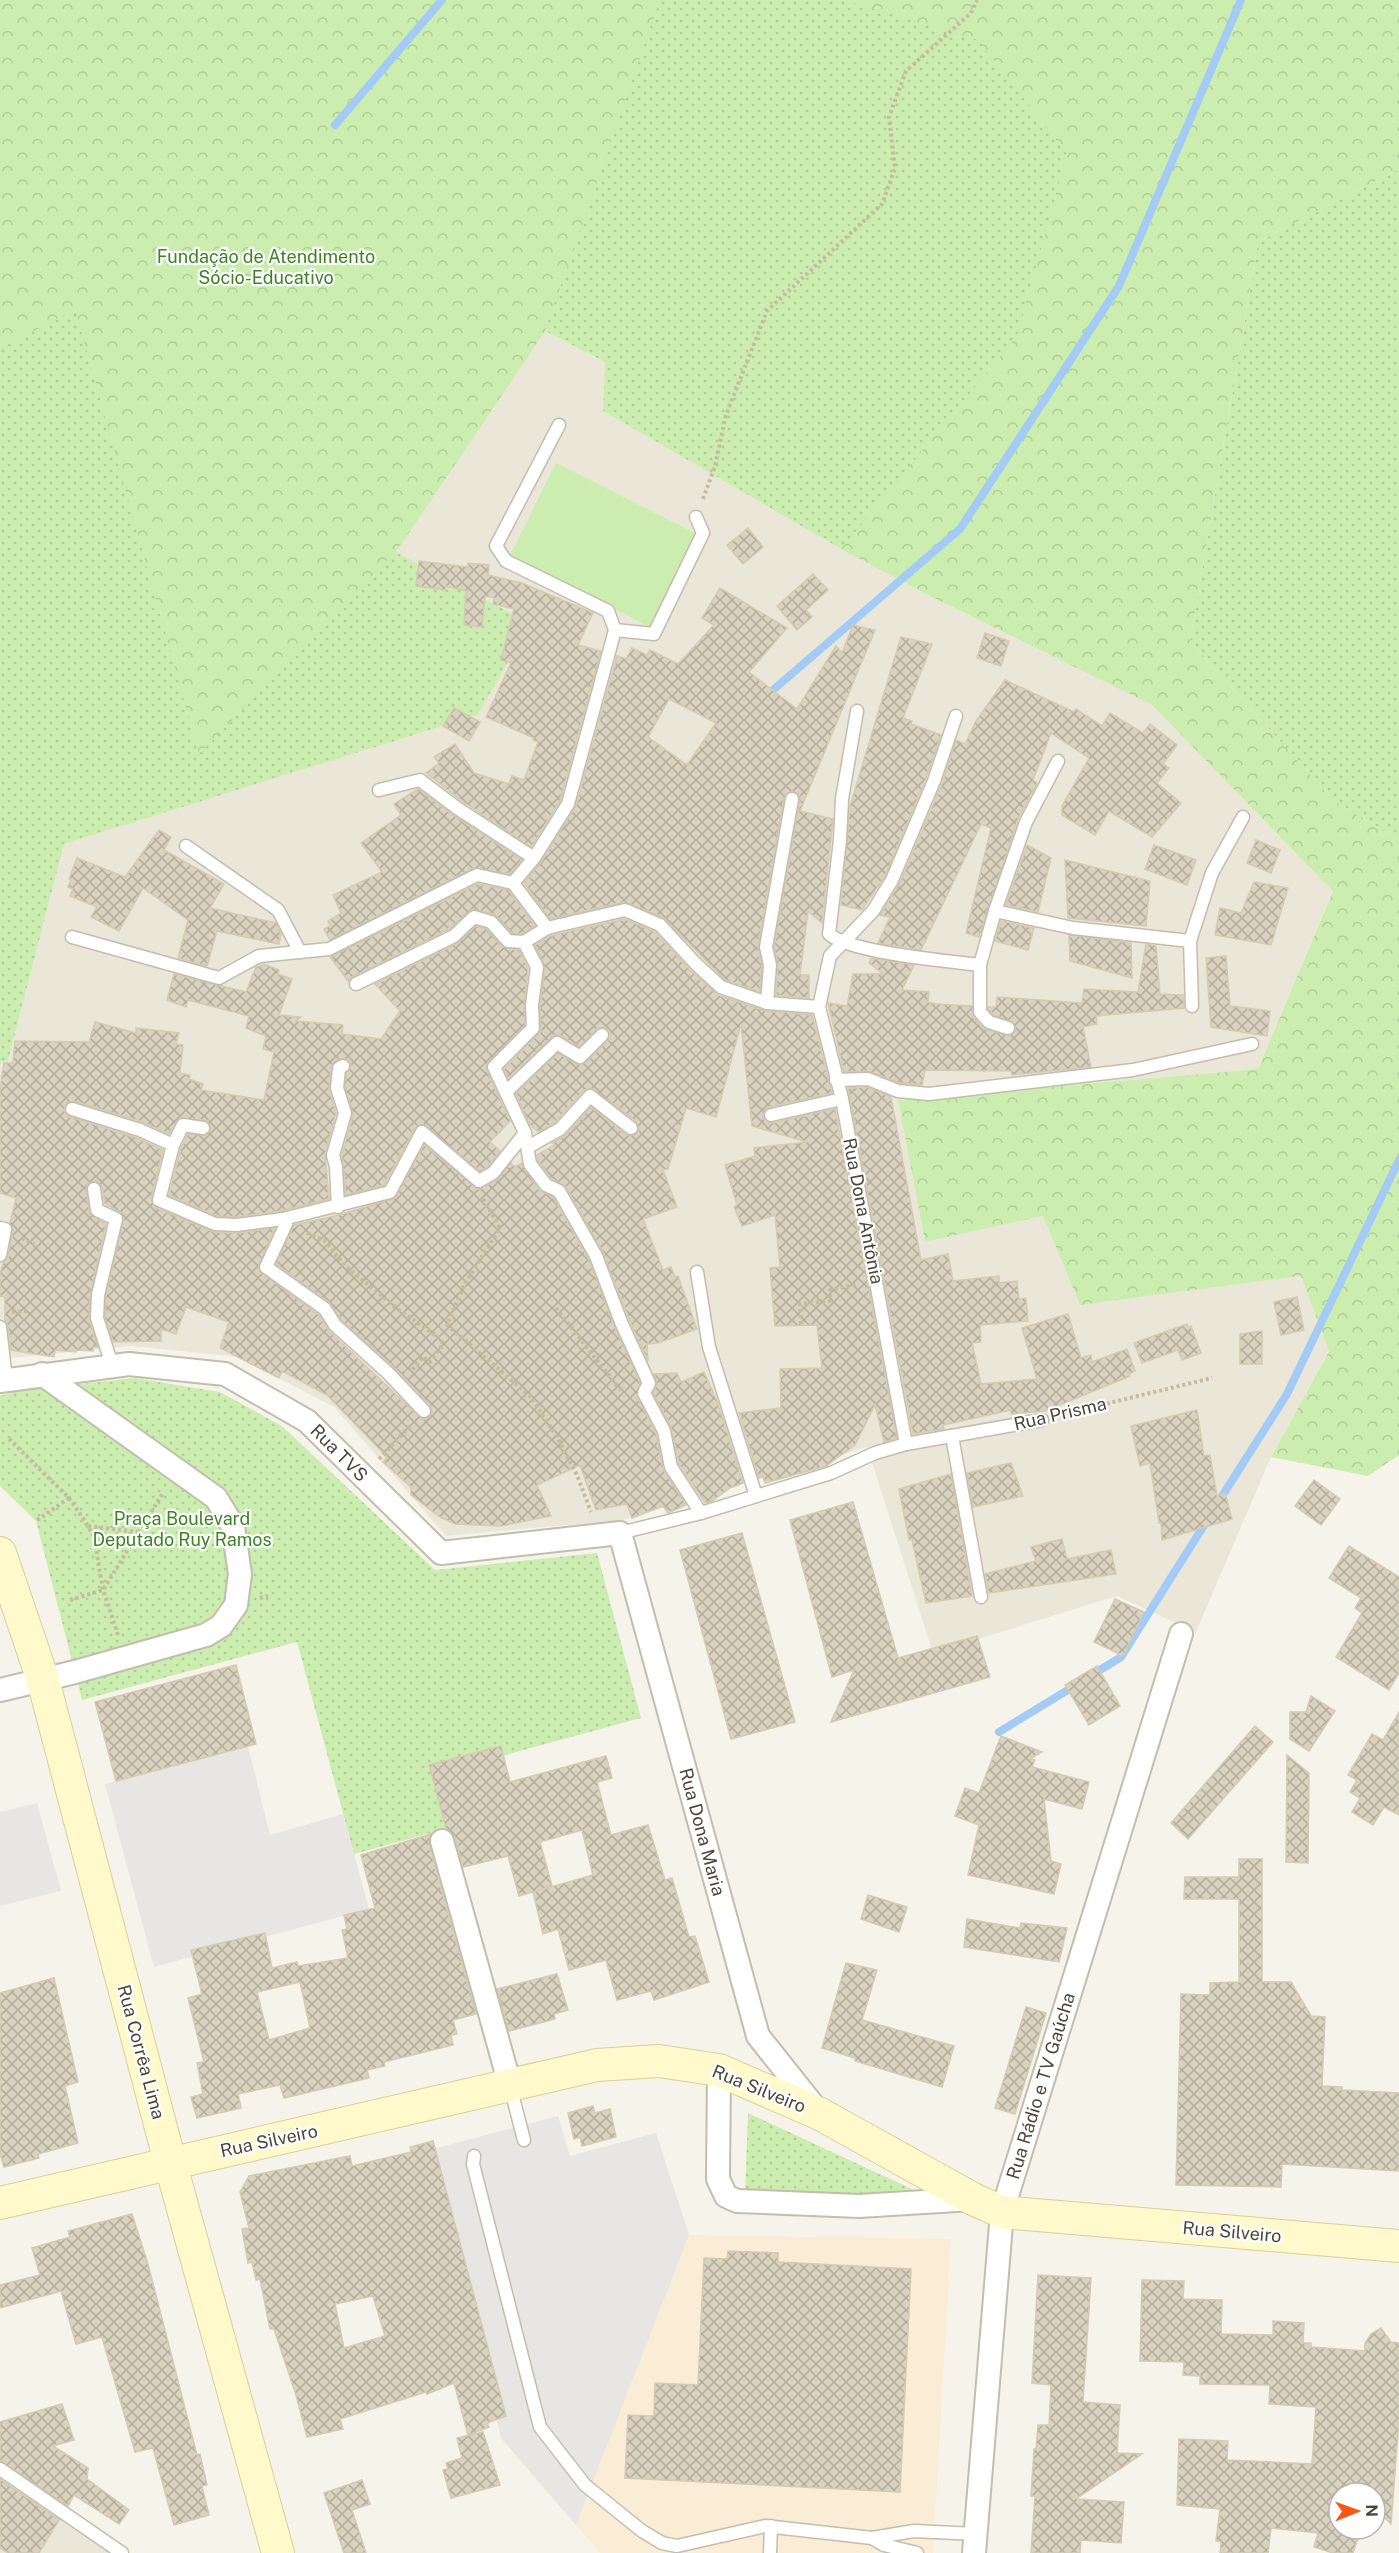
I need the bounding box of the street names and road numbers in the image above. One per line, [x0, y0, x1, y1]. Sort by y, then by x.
street label: Rua Dona Antônia [839, 1136, 888, 1286]
street label: Rua Prisma [1012, 1393, 1108, 1434]
street label: Rua TVS [306, 1420, 372, 1486]
street label: Rua Dona Maria [675, 1766, 730, 1898]
street label: Rua Corrêa Lima [113, 1982, 170, 2121]
street label: Rua Rádio e TV Gaúcha [1002, 1990, 1079, 2182]
street label: Rua Silveiro [709, 2060, 809, 2117]
street label: Rua Silveiro [218, 2120, 320, 2161]
street label: Rua Silveiro [1182, 2217, 1282, 2246]

